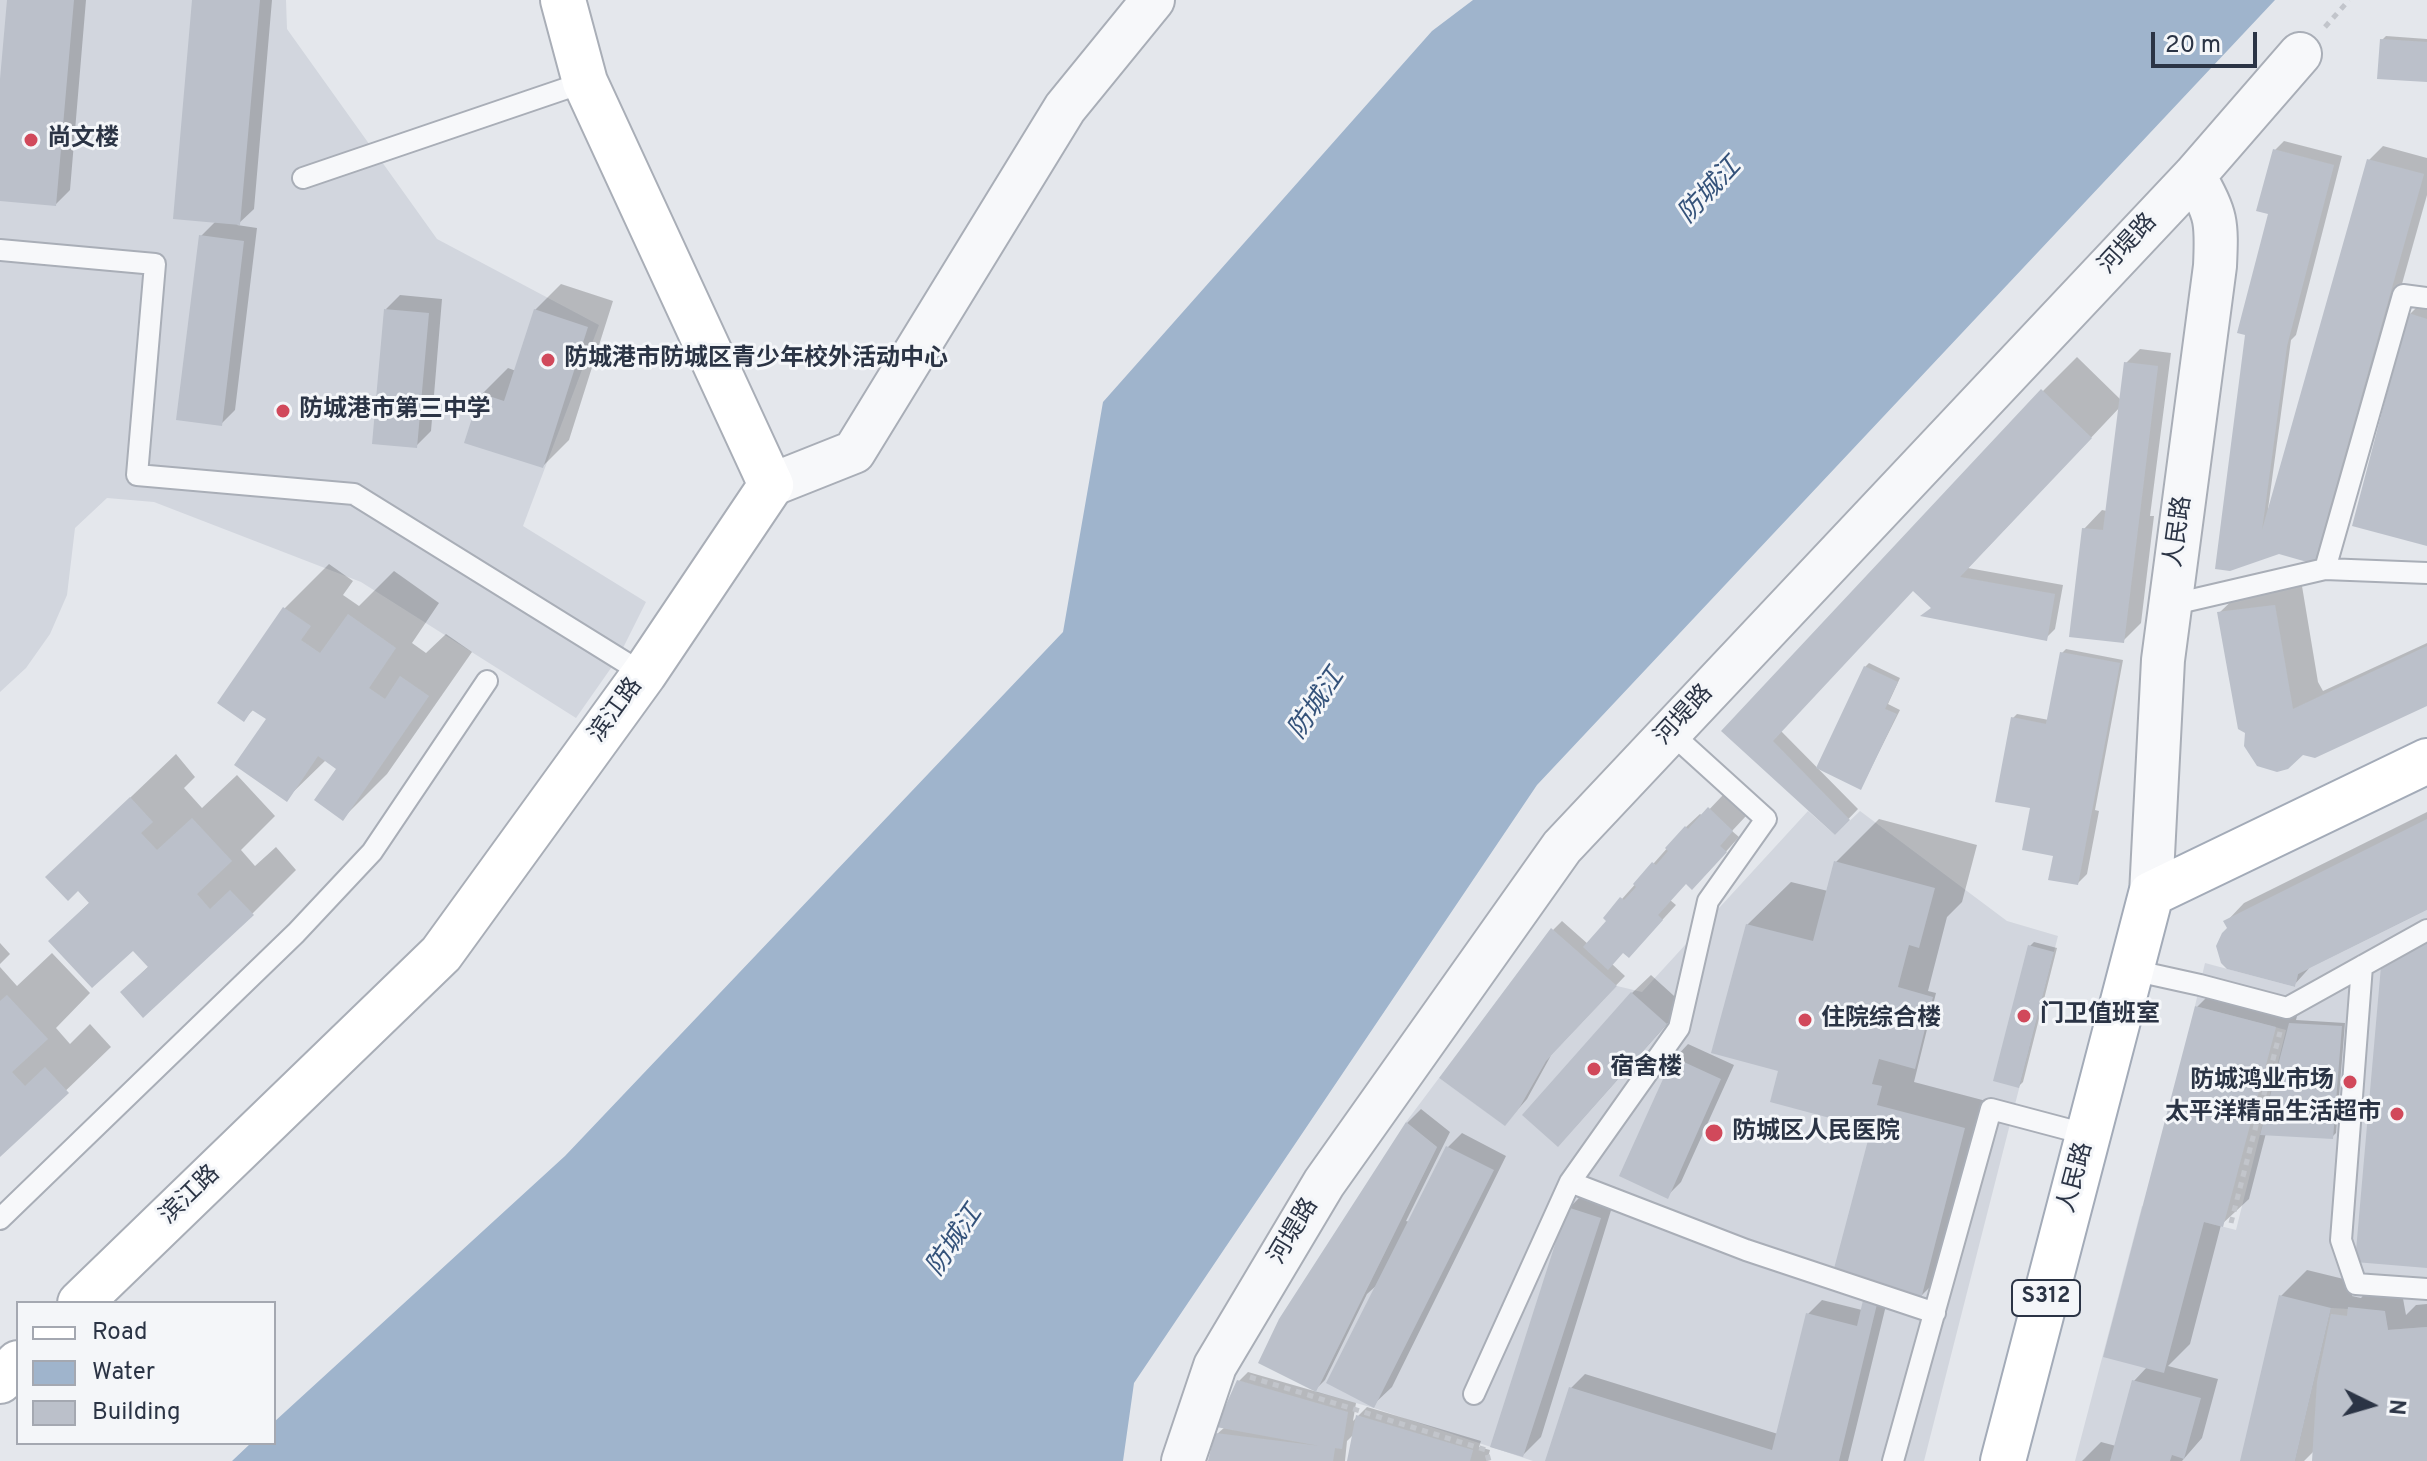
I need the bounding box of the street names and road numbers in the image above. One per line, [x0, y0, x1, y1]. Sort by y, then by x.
street label: 河堤路 [2094, 209, 2164, 281]
street label: 人民路 [2161, 494, 2199, 570]
street label: 滨江路 [584, 673, 650, 749]
street label: 河堤路 [1650, 680, 1720, 752]
street label: 人民路 [2054, 1139, 2100, 1217]
street label: 滨江路 [155, 1161, 227, 1231]
street label: 河堤路 [1264, 1194, 1326, 1270]
road number: S312 [2012, 1280, 2080, 1316]

